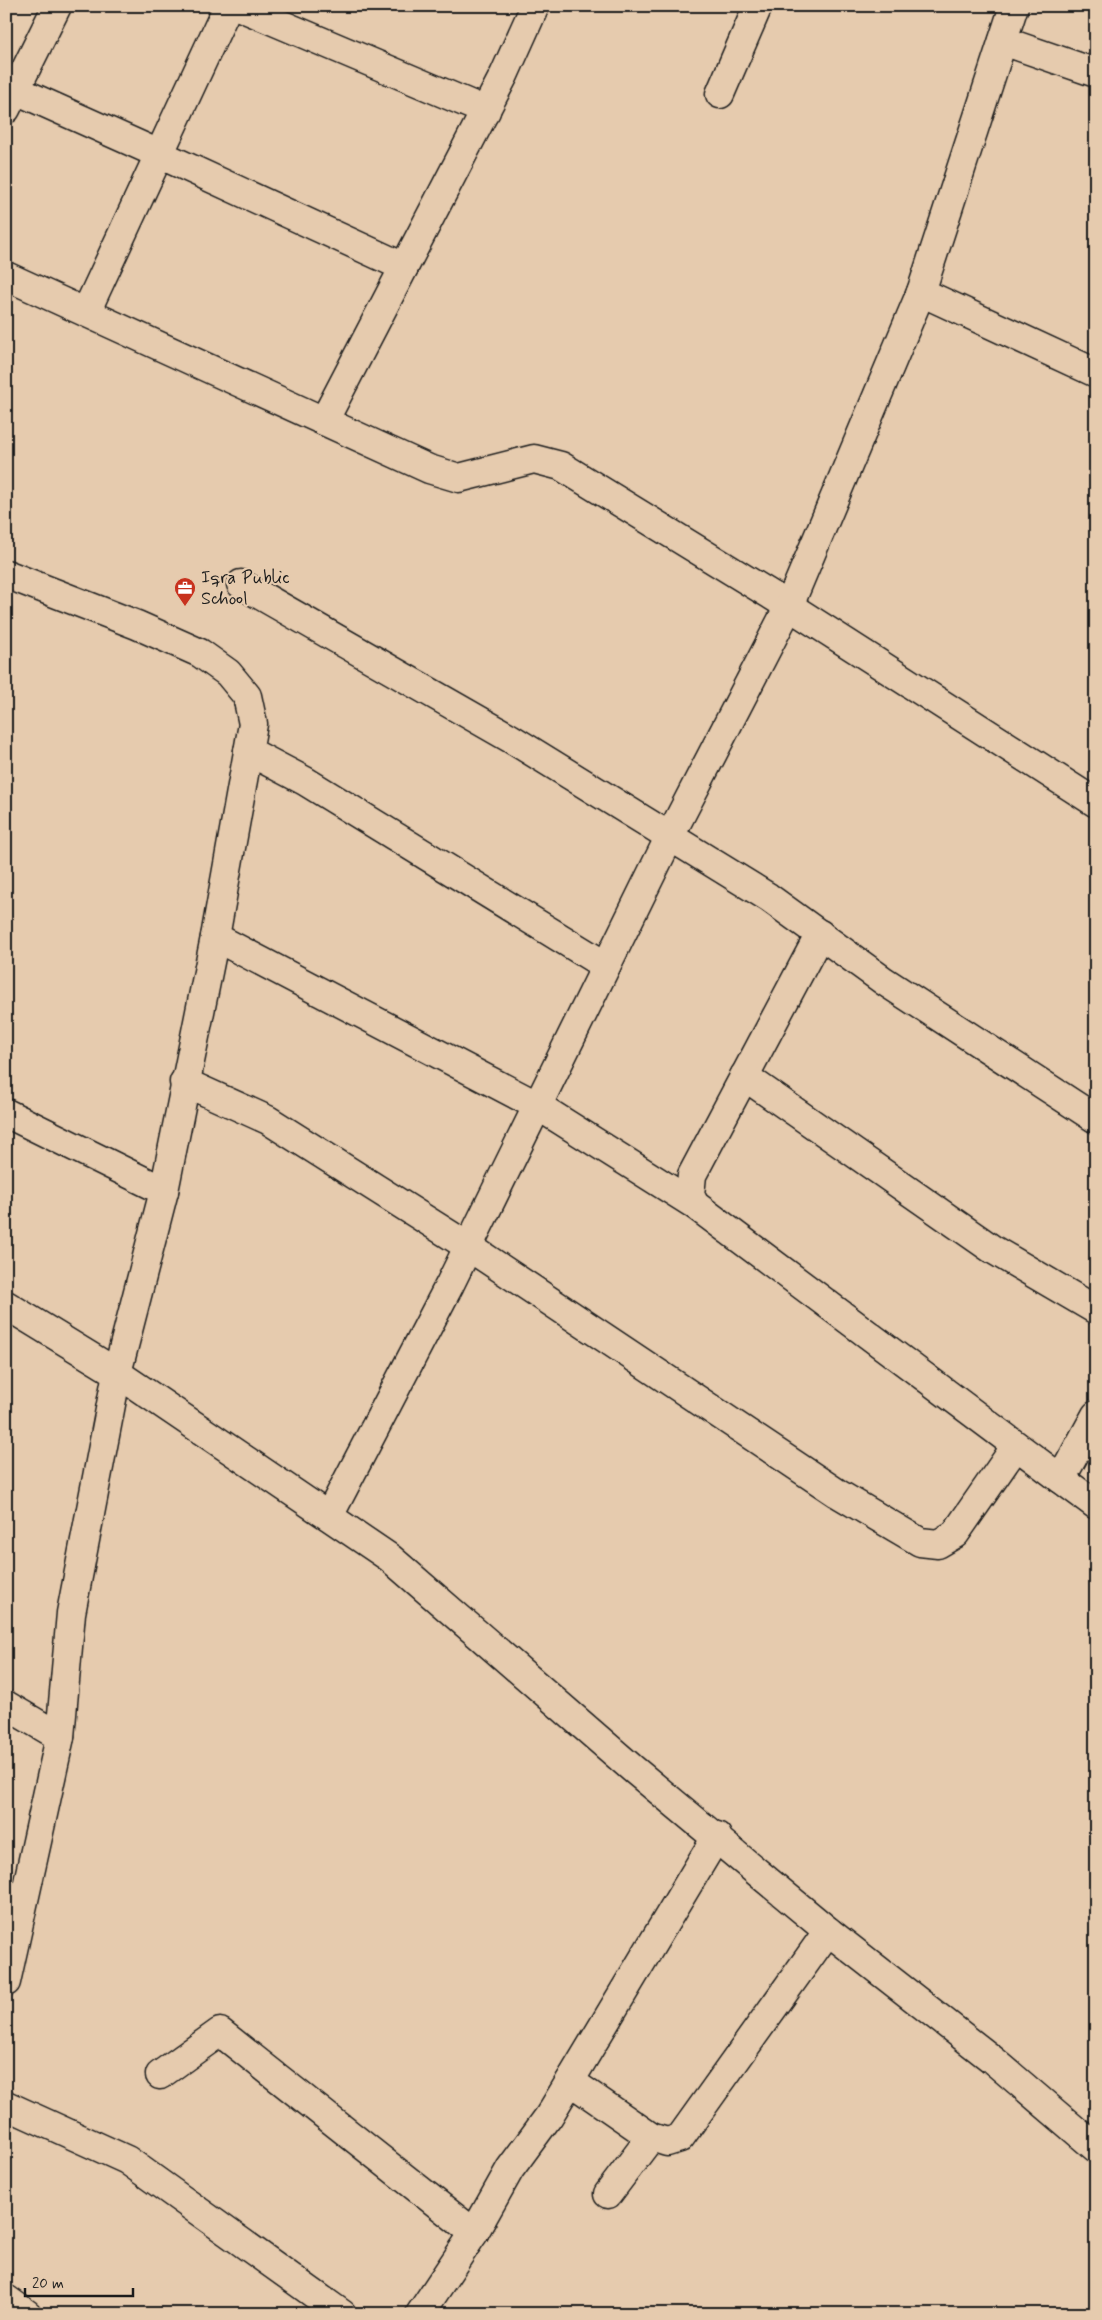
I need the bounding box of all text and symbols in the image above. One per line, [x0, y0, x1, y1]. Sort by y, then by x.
place label: Iqra Public School [201, 566, 290, 611]
office icon: Iqra Public School [173, 576, 197, 607]
scale bar [25, 2265, 132, 2297]
text: 20 m [32, 2274, 64, 2294]

